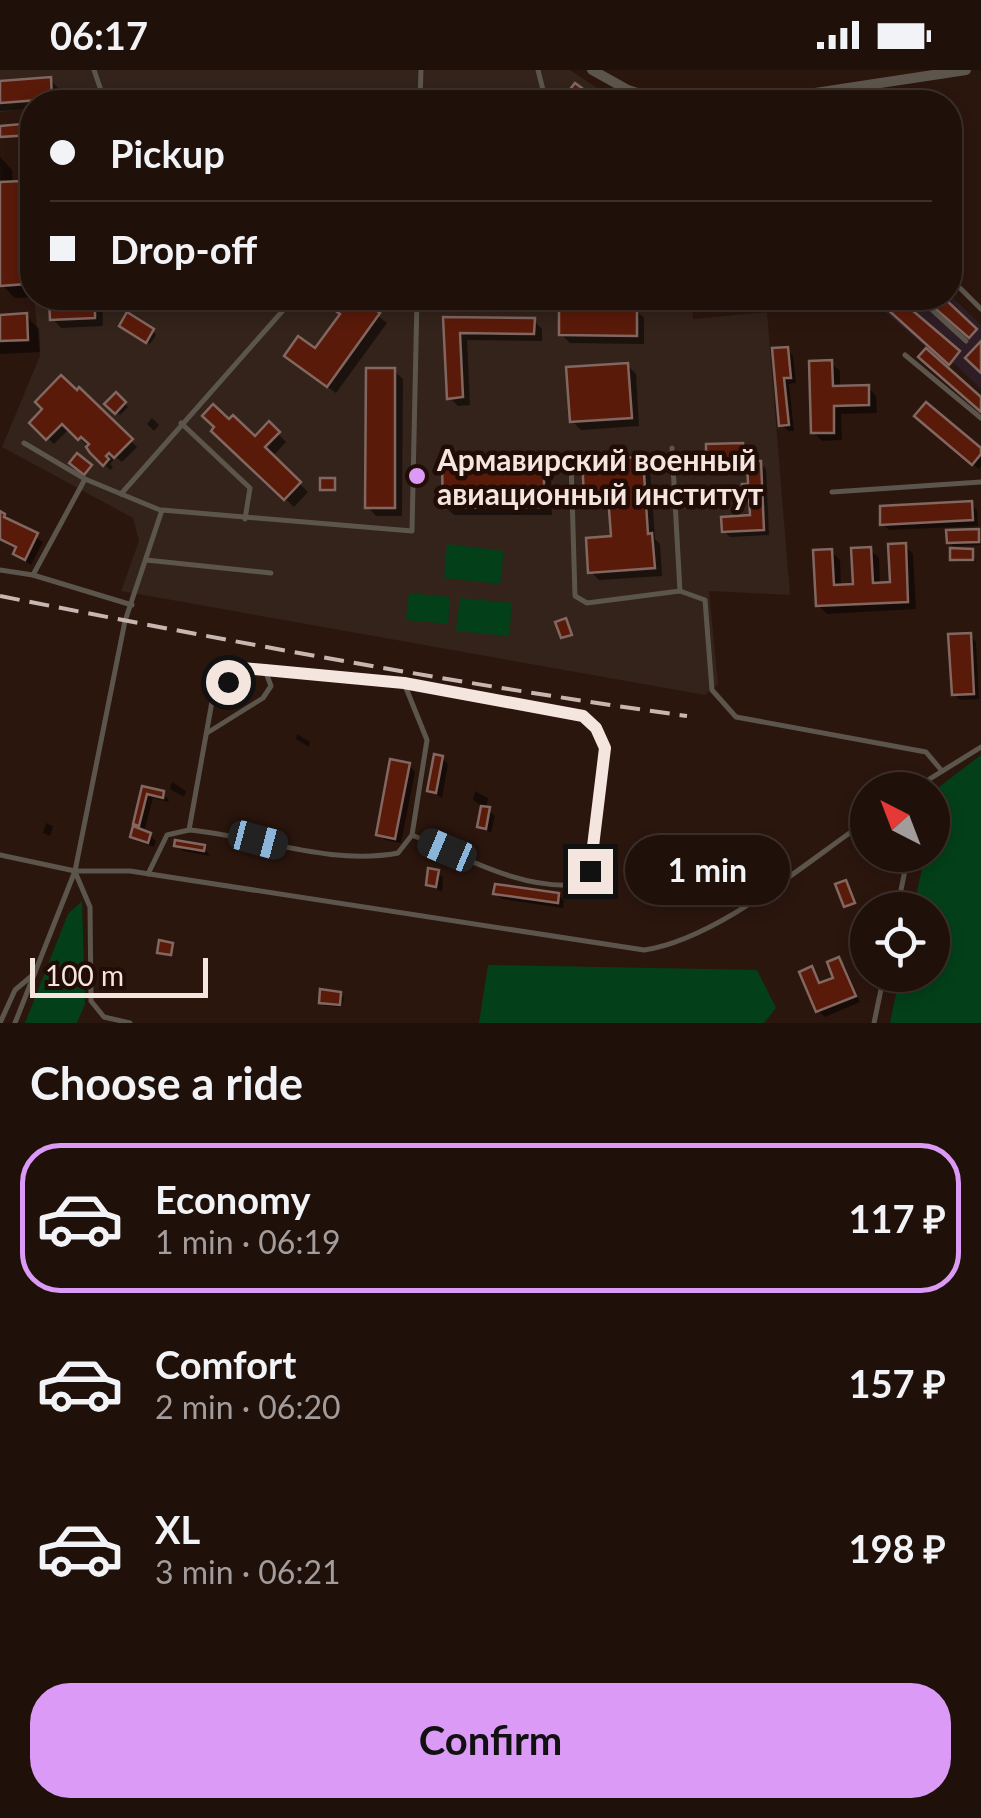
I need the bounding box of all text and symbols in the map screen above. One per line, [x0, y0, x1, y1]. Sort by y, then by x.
text: 06:17 [50, 12, 148, 58]
text: Pickup [110, 130, 225, 176]
text: Drop-off [110, 226, 257, 272]
place label: Армавирский военный авиационный институт [436, 441, 764, 511]
marker: Армавирский военный авиационный институт [406, 465, 428, 487]
route start [206, 660, 251, 705]
north arrow [850, 772, 950, 872]
map controls [850, 772, 950, 992]
car [225, 818, 291, 862]
car [414, 824, 480, 876]
callout: 1 min [625, 836, 790, 906]
route end [568, 849, 613, 894]
text: 1 min [668, 850, 747, 889]
button: locate [850, 892, 950, 992]
scale bar [30, 953, 208, 998]
text: 100 m [45, 958, 124, 992]
text: Choose a ride [30, 1056, 303, 1110]
icon: car [35, 1173, 125, 1263]
text: Economy [155, 1176, 310, 1222]
text: 117 ₽ [849, 1195, 946, 1241]
text: 1 min · 06:19 [155, 1222, 341, 1261]
icon: car [35, 1338, 125, 1428]
text: Comfort [155, 1341, 296, 1387]
text: 157 ₽ [849, 1360, 946, 1406]
text: 2 min · 06:20 [155, 1387, 341, 1426]
icon: car [35, 1503, 125, 1593]
text: XL [155, 1506, 200, 1552]
text: 198 ₽ [849, 1525, 946, 1571]
text: 3 min · 06:21 [155, 1552, 341, 1591]
button: Confirm [30, 1683, 951, 1798]

